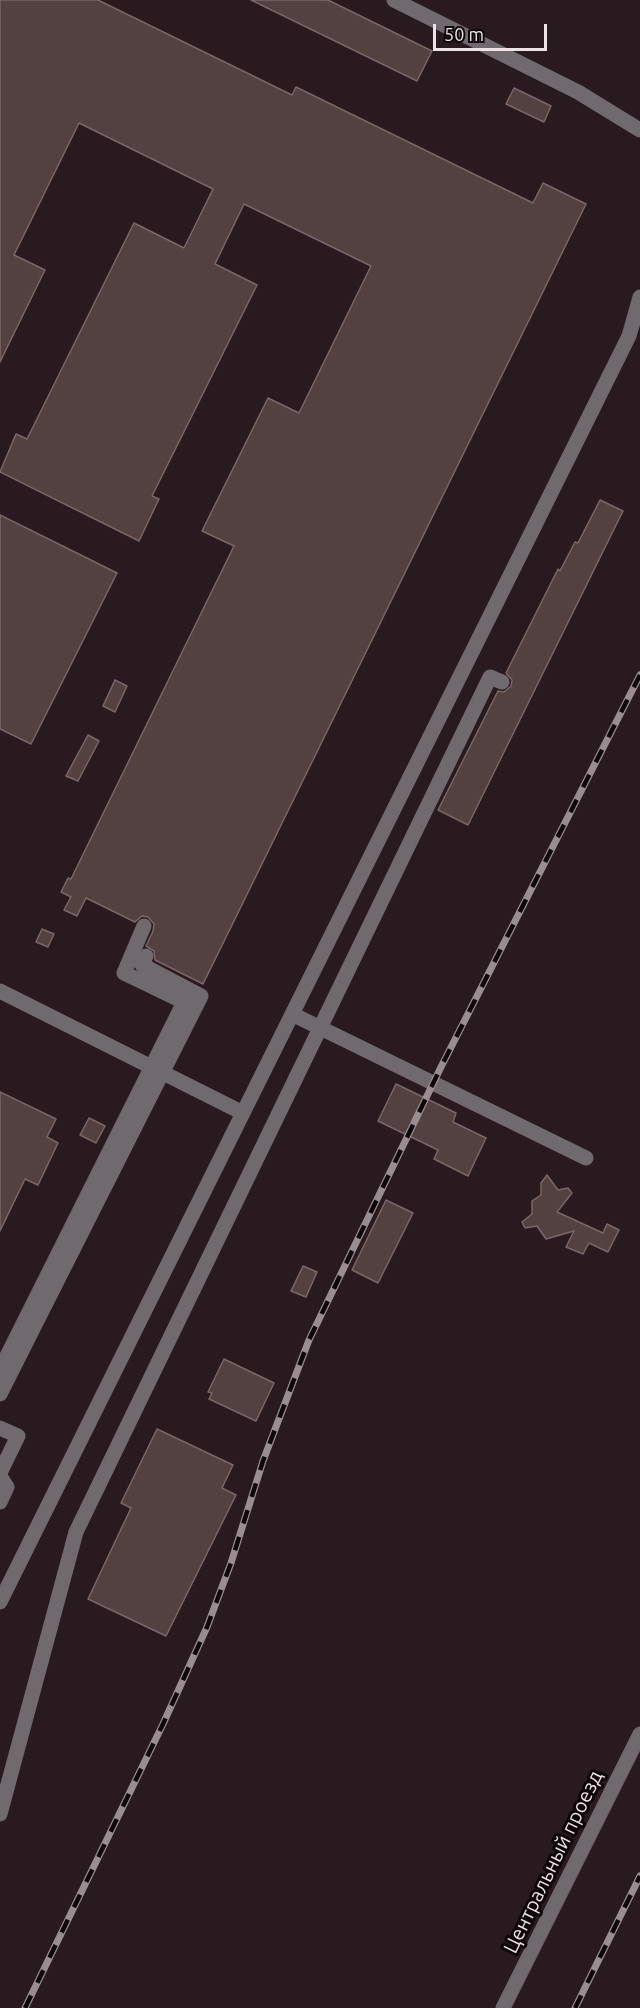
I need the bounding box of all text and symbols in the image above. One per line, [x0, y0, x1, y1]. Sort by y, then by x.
scale bar [436, 12, 550, 50]
text: 50 m [444, 24, 484, 44]
street label: Центральный проезд [498, 1767, 608, 1957]

